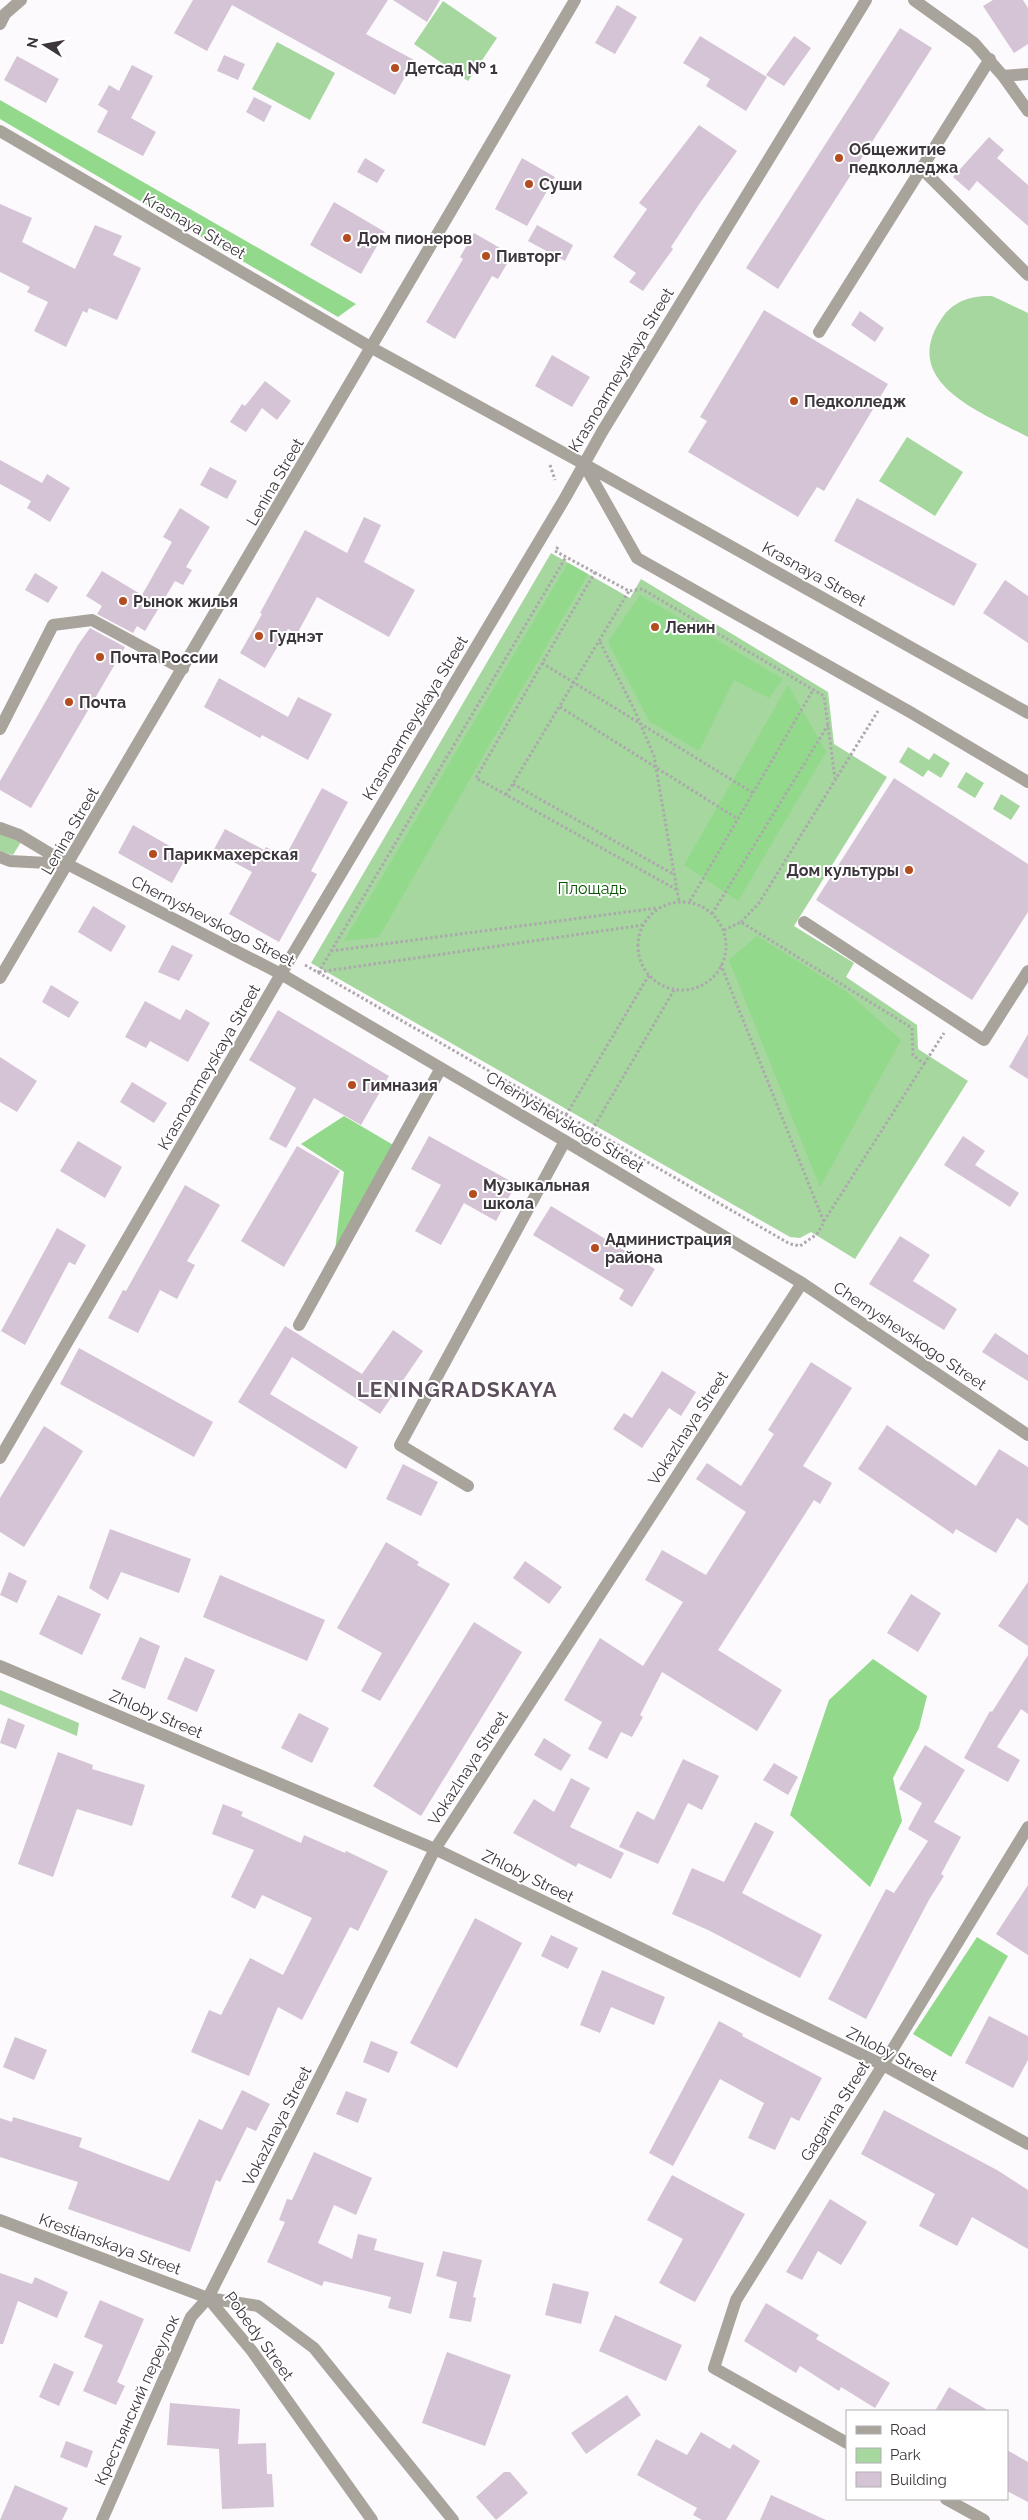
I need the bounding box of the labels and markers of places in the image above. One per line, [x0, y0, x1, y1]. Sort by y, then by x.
place label: Детсад № 1 [405, 59, 498, 78]
marker: Детсад № 1 [389, 62, 401, 74]
place label: Общежитие педколледжа [849, 140, 958, 177]
marker: Общежитие педколледжа [833, 152, 845, 164]
place label: Суши [539, 175, 582, 194]
marker: Суши [523, 178, 535, 190]
place label: Дом пионеров [357, 229, 472, 248]
marker: Дом пионеров [341, 232, 353, 244]
place label: Пивторг [496, 247, 561, 266]
marker: Пивторг [480, 250, 492, 262]
place label: Педколледж [804, 392, 906, 411]
marker: Педколледж [788, 395, 800, 407]
place label: Рынок жилья [133, 592, 238, 611]
marker: Рынок жилья [117, 595, 129, 607]
place label: Ленин [665, 618, 716, 637]
marker: Ленин [649, 621, 661, 633]
place label: Гуднэт [269, 627, 323, 646]
marker: Гуднэт [253, 630, 265, 642]
place label: Почта России [110, 648, 218, 667]
marker: Почта России [94, 651, 106, 663]
place label: Почта [79, 693, 126, 712]
marker: Почта [63, 696, 75, 708]
place label: Парикмахерская [163, 845, 298, 864]
marker: Парикмахерская [147, 848, 159, 860]
place label: Дом культуры [786, 861, 899, 880]
marker: Дом культуры [903, 864, 915, 876]
place label: Гимназия [362, 1076, 438, 1095]
marker: Гимназия [346, 1079, 358, 1091]
place label: Музыкальная школа [483, 1176, 590, 1213]
marker: Музыкальная школа [467, 1188, 479, 1200]
place label: Администрация района [605, 1230, 732, 1267]
marker: Администрация района [589, 1242, 601, 1254]

